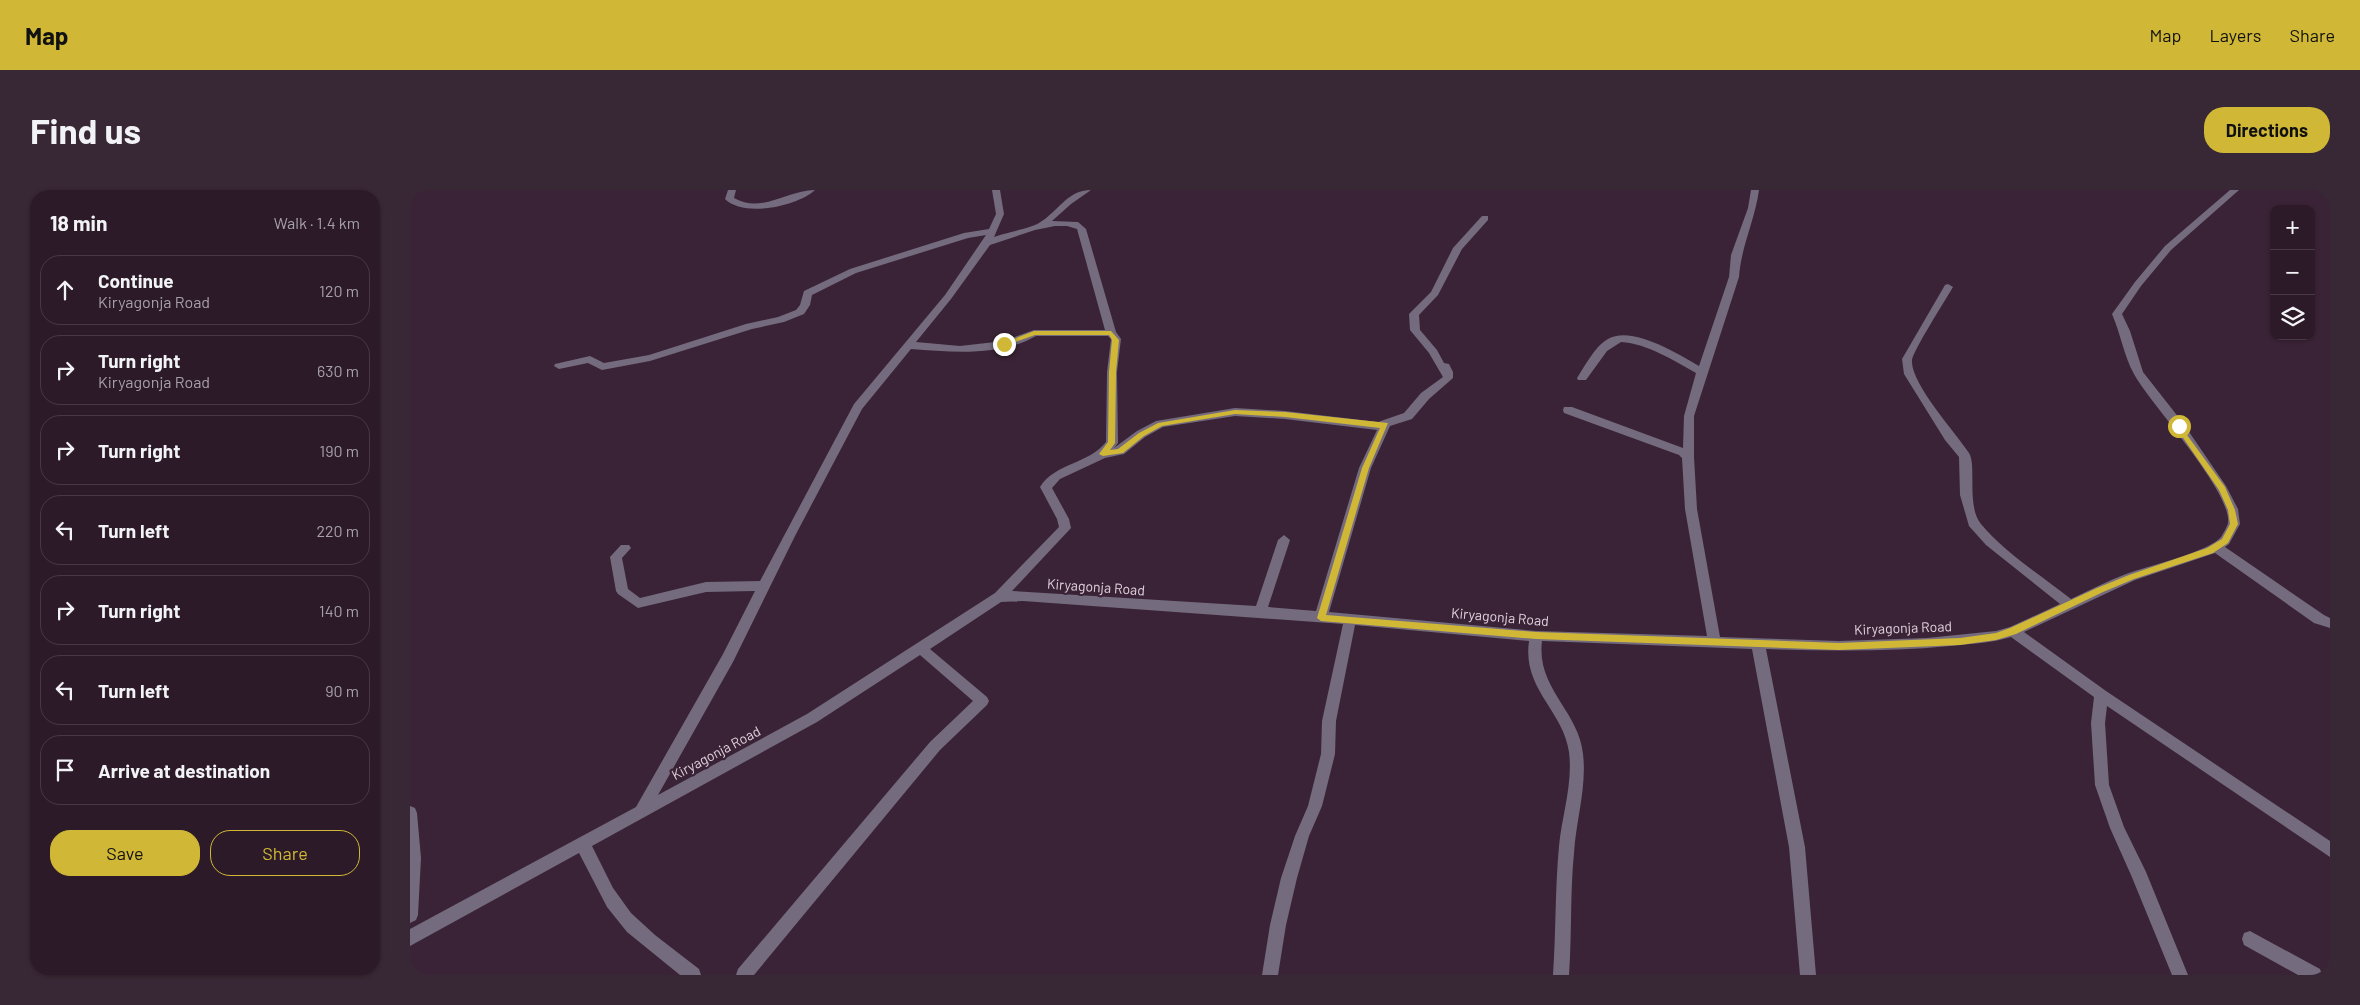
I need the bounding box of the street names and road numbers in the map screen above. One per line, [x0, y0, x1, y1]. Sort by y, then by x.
street label: Kiryagonja Road [1047, 575, 1146, 598]
street label: Kiryagonja Road [1450, 604, 1550, 629]
street label: Kiryagonja Road [1854, 617, 1952, 638]
street label: Kiryagonja Road [668, 722, 763, 783]

